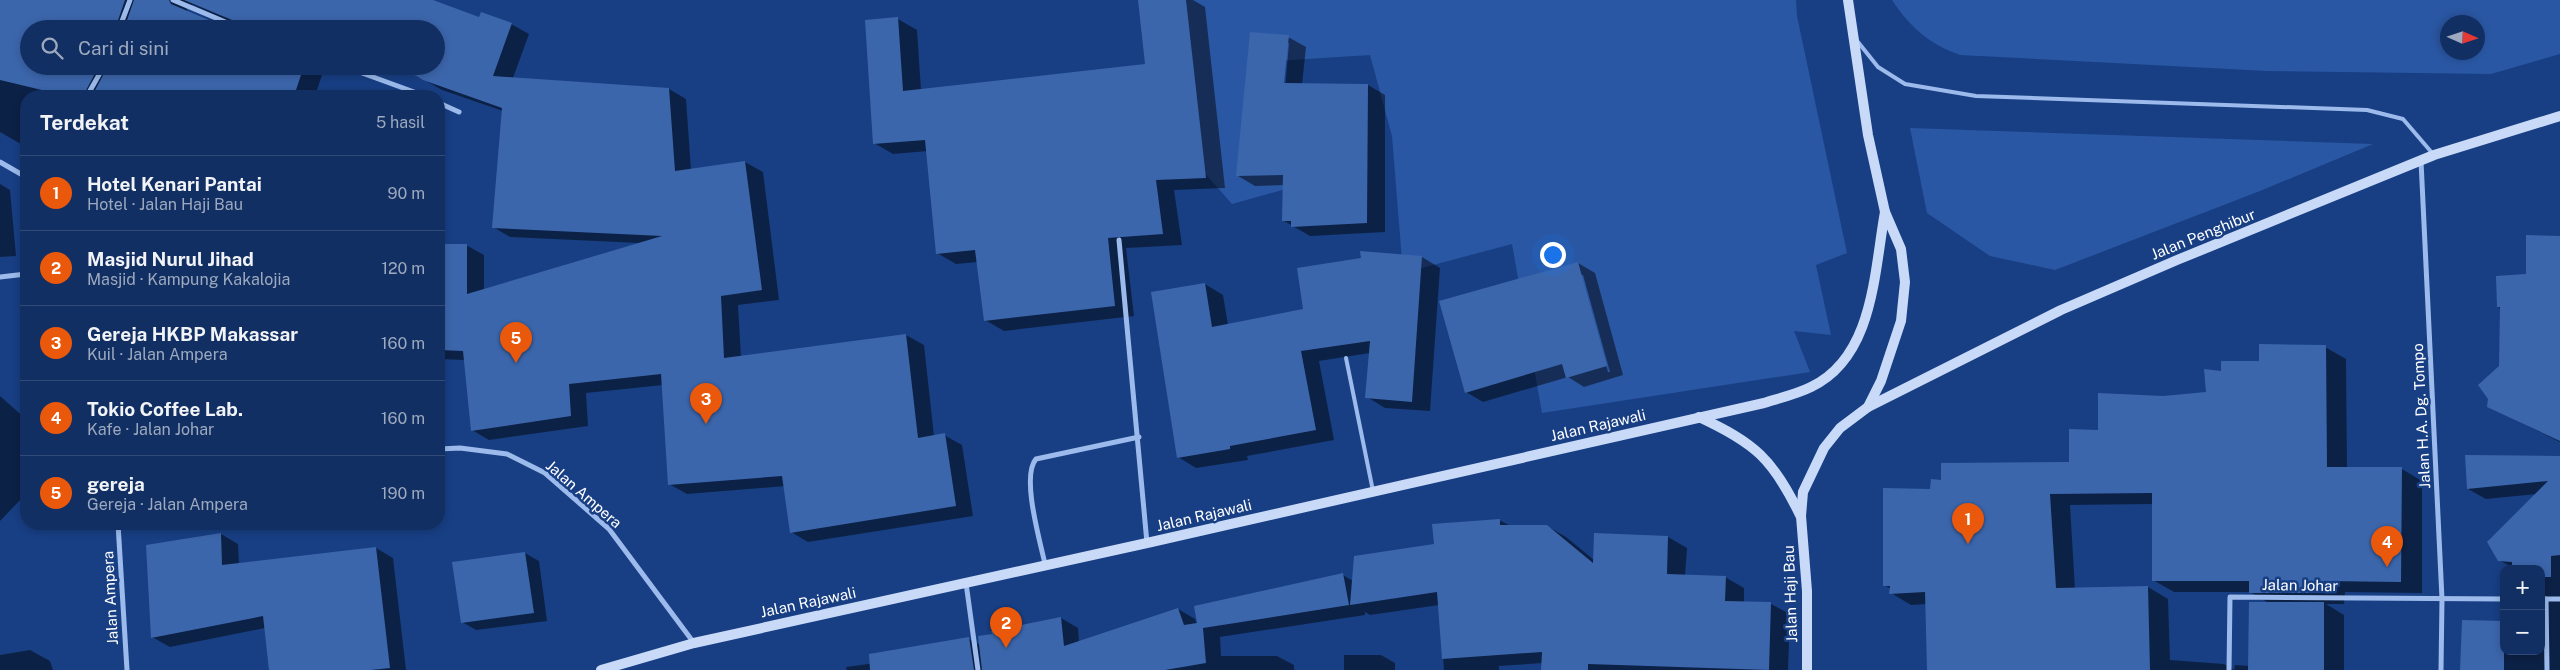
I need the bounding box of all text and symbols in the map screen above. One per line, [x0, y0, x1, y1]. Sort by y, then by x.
north arrow [2440, 15, 2485, 60]
search box [20, 20, 445, 75]
icon: search [38, 34, 66, 62]
text: Cari di sini [78, 37, 169, 59]
text: Terdekat [40, 110, 129, 135]
text: 5 hasil [376, 113, 425, 132]
text: Hotel Kenari Pantai [87, 173, 262, 195]
text: 1 [53, 184, 59, 203]
text: 90 m [388, 184, 425, 203]
text: Hotel · Jalan Haji Bau [87, 195, 243, 214]
street label: Jalan Penghibur [2148, 205, 2258, 263]
your location [1540, 242, 1566, 268]
text: Masjid Nurul Jihad [87, 248, 254, 270]
text: 2 [51, 259, 61, 278]
text: 120 m [381, 259, 425, 278]
text: Masjid · Kampung Kakalojia [87, 270, 290, 289]
pin: 5 [500, 322, 532, 363]
text: Gereja HKBP Makassar [87, 323, 298, 345]
text: 3 [51, 334, 61, 353]
text: 160 m [381, 334, 425, 353]
street label: Jalan H.A. Dg. Tompo [2409, 343, 2433, 489]
text: Kuil · Jalan Ampera [87, 345, 227, 364]
pin: 3 [690, 383, 722, 424]
text: Tokio Coffee Lab. [87, 398, 243, 420]
street label: Jalan Rajawali [1549, 406, 1647, 444]
text: 4 [51, 409, 61, 428]
text: 160 m [381, 409, 425, 428]
text: Kafe · Jalan Johar [87, 420, 214, 439]
street label: Jalan Ampera [543, 457, 625, 531]
text: gereja [87, 473, 145, 495]
text: 5 [51, 484, 61, 503]
text: 190 m [381, 484, 425, 503]
text: Gereja · Jalan Ampera [87, 495, 248, 514]
street label: Jalan Rajawali [1155, 496, 1253, 534]
pin: 1 [1952, 503, 1984, 544]
pin: 4 [2371, 526, 2403, 567]
street label: Jalan Haji Bau [1780, 545, 1800, 643]
street label: Jalan Ampera [99, 551, 121, 645]
map controls [2500, 565, 2545, 655]
button: + [2500, 565, 2545, 610]
street label: Jalan Johar [2262, 576, 2338, 594]
street label: Jalan Rajawali [759, 584, 857, 620]
pin: 2 [990, 607, 1022, 648]
button: − [2500, 610, 2545, 655]

